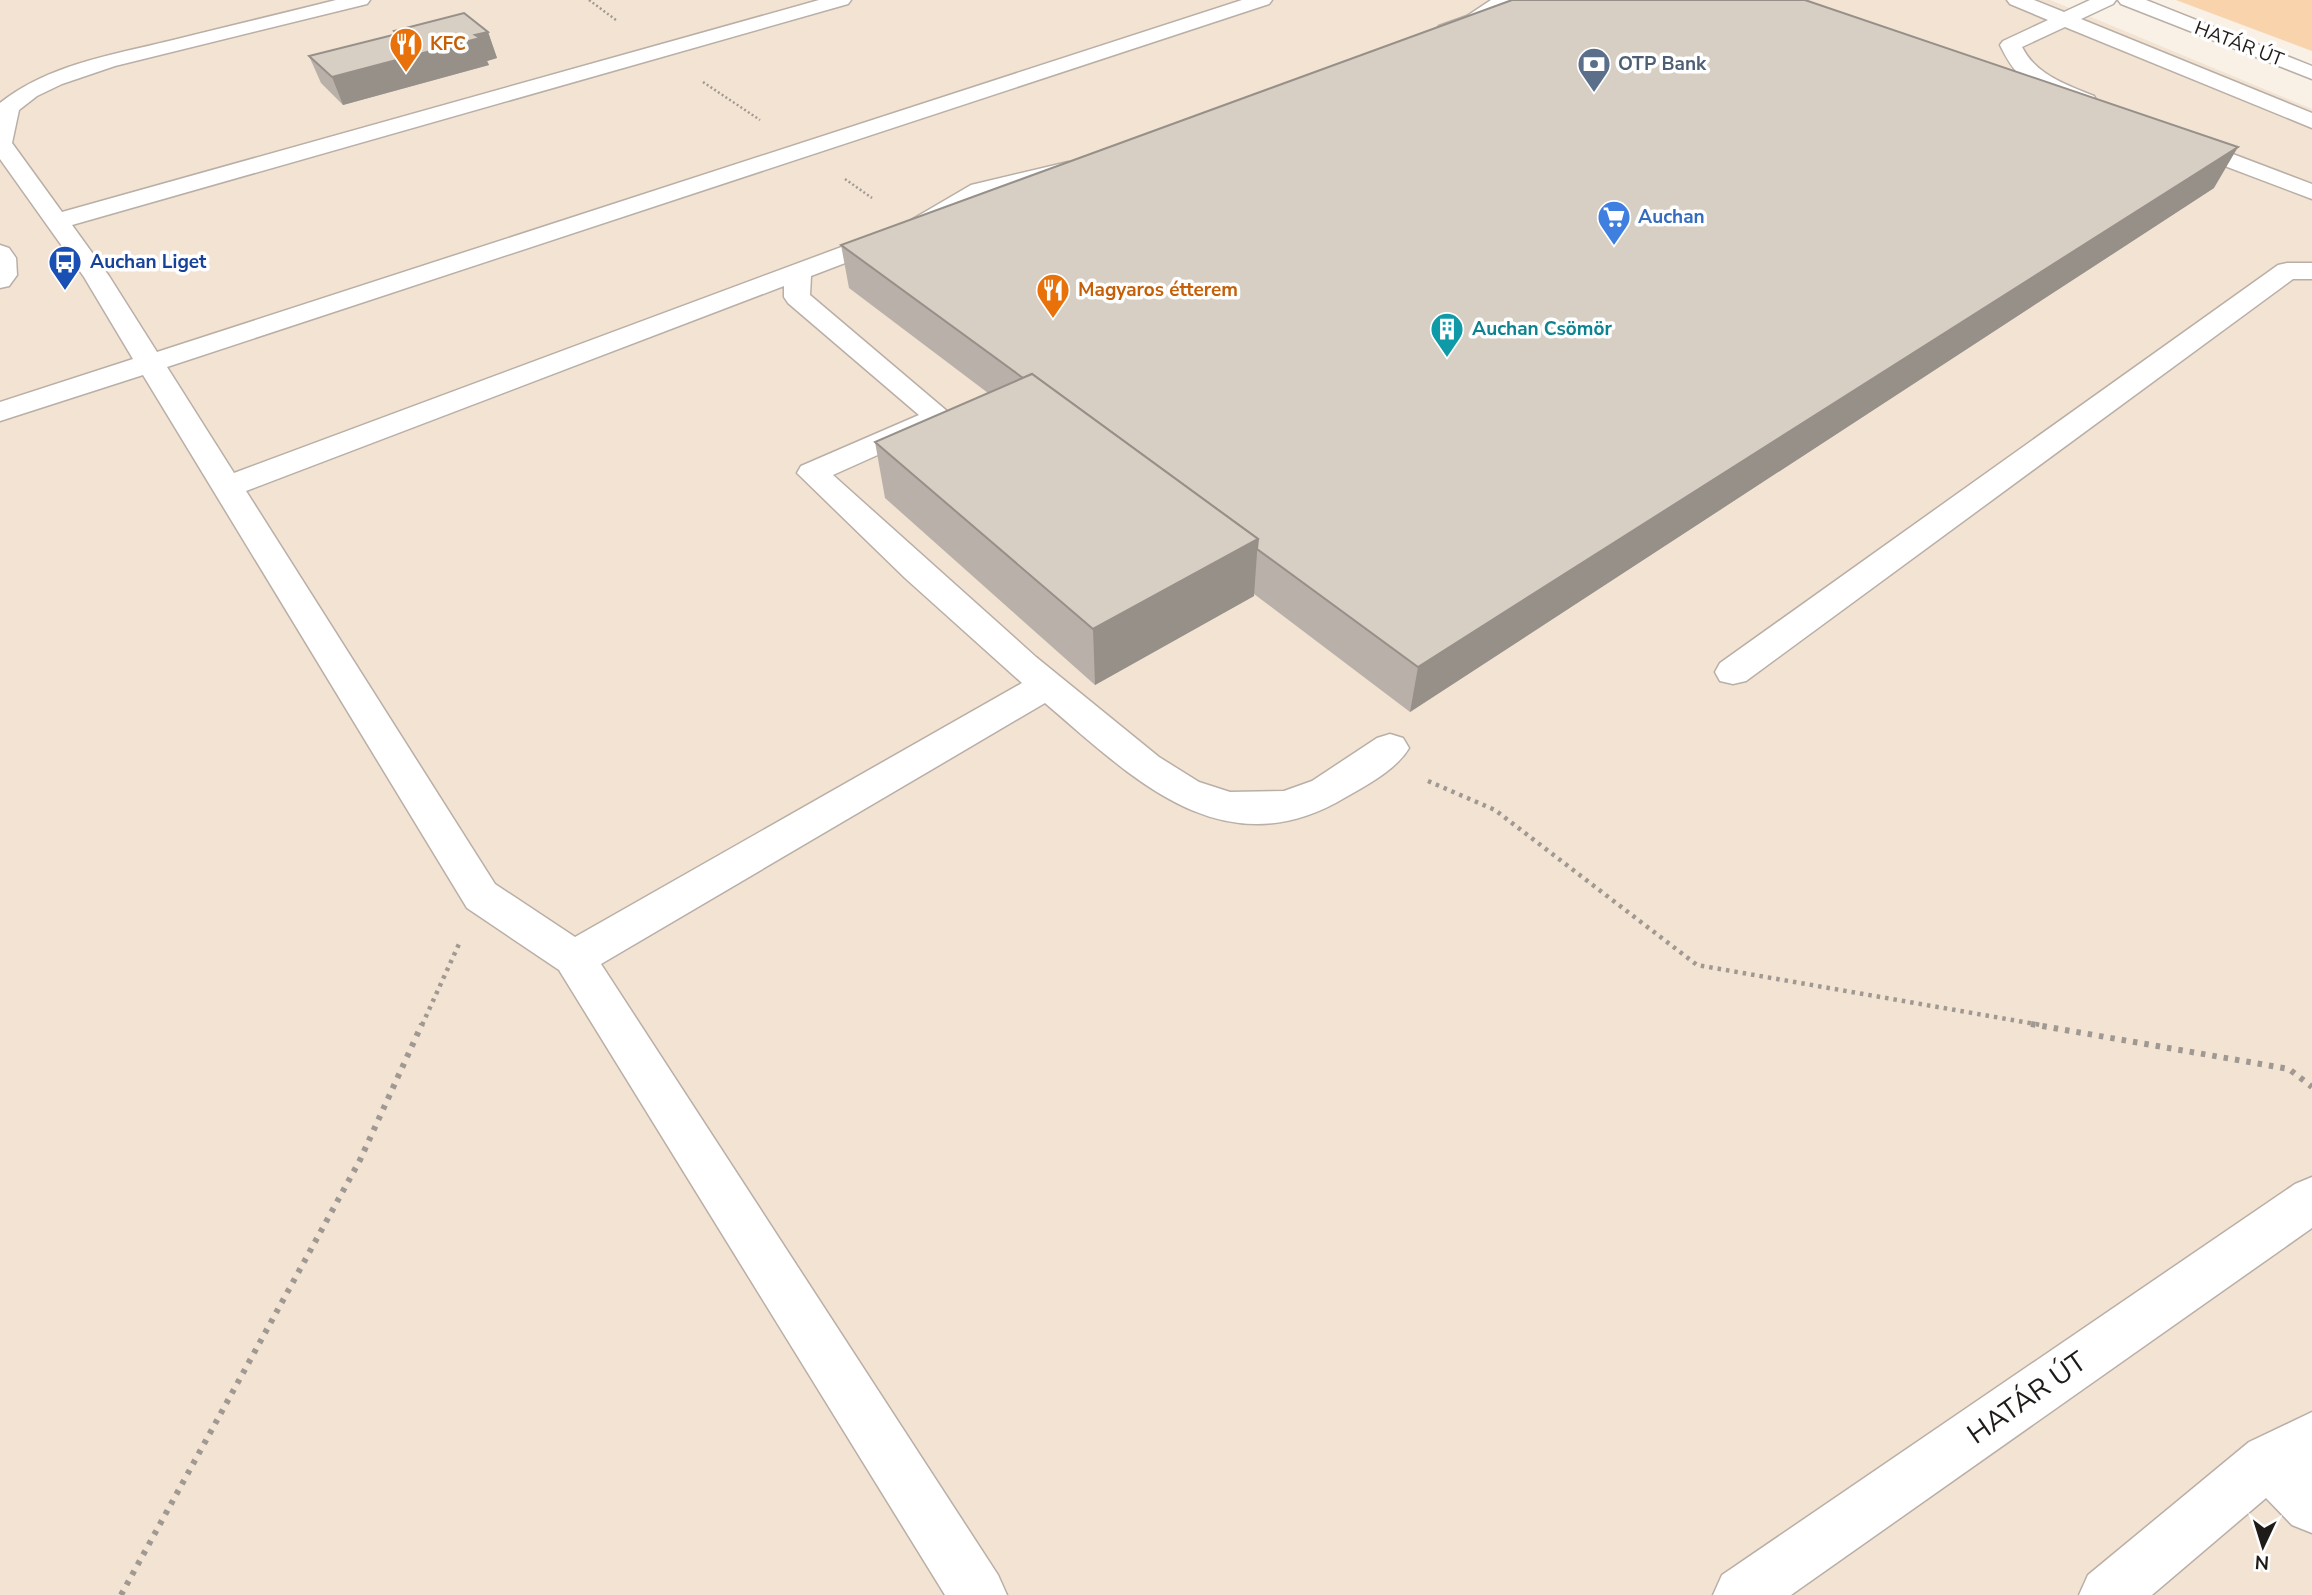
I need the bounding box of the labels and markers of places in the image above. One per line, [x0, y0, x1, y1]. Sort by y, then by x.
restaurant icon: KFC [387, 25, 425, 74]
place label: KFC [430, 31, 466, 57]
bank icon: OTP Bank [1575, 45, 1613, 94]
place label: OTP Bank [1618, 51, 1707, 77]
supermarket icon: Auchan [1595, 198, 1633, 247]
place label: Auchan [1638, 204, 1705, 230]
bus stop icon: Auchan Liget [46, 243, 84, 292]
place label: Auchan Liget [90, 249, 207, 275]
restaurant icon: Magyaros étterem [1034, 271, 1072, 320]
place label: Magyaros étterem [1078, 277, 1238, 303]
building icon: Auchan Csömör [1428, 310, 1466, 359]
place label: Auchan Csömör [1472, 316, 1612, 342]

